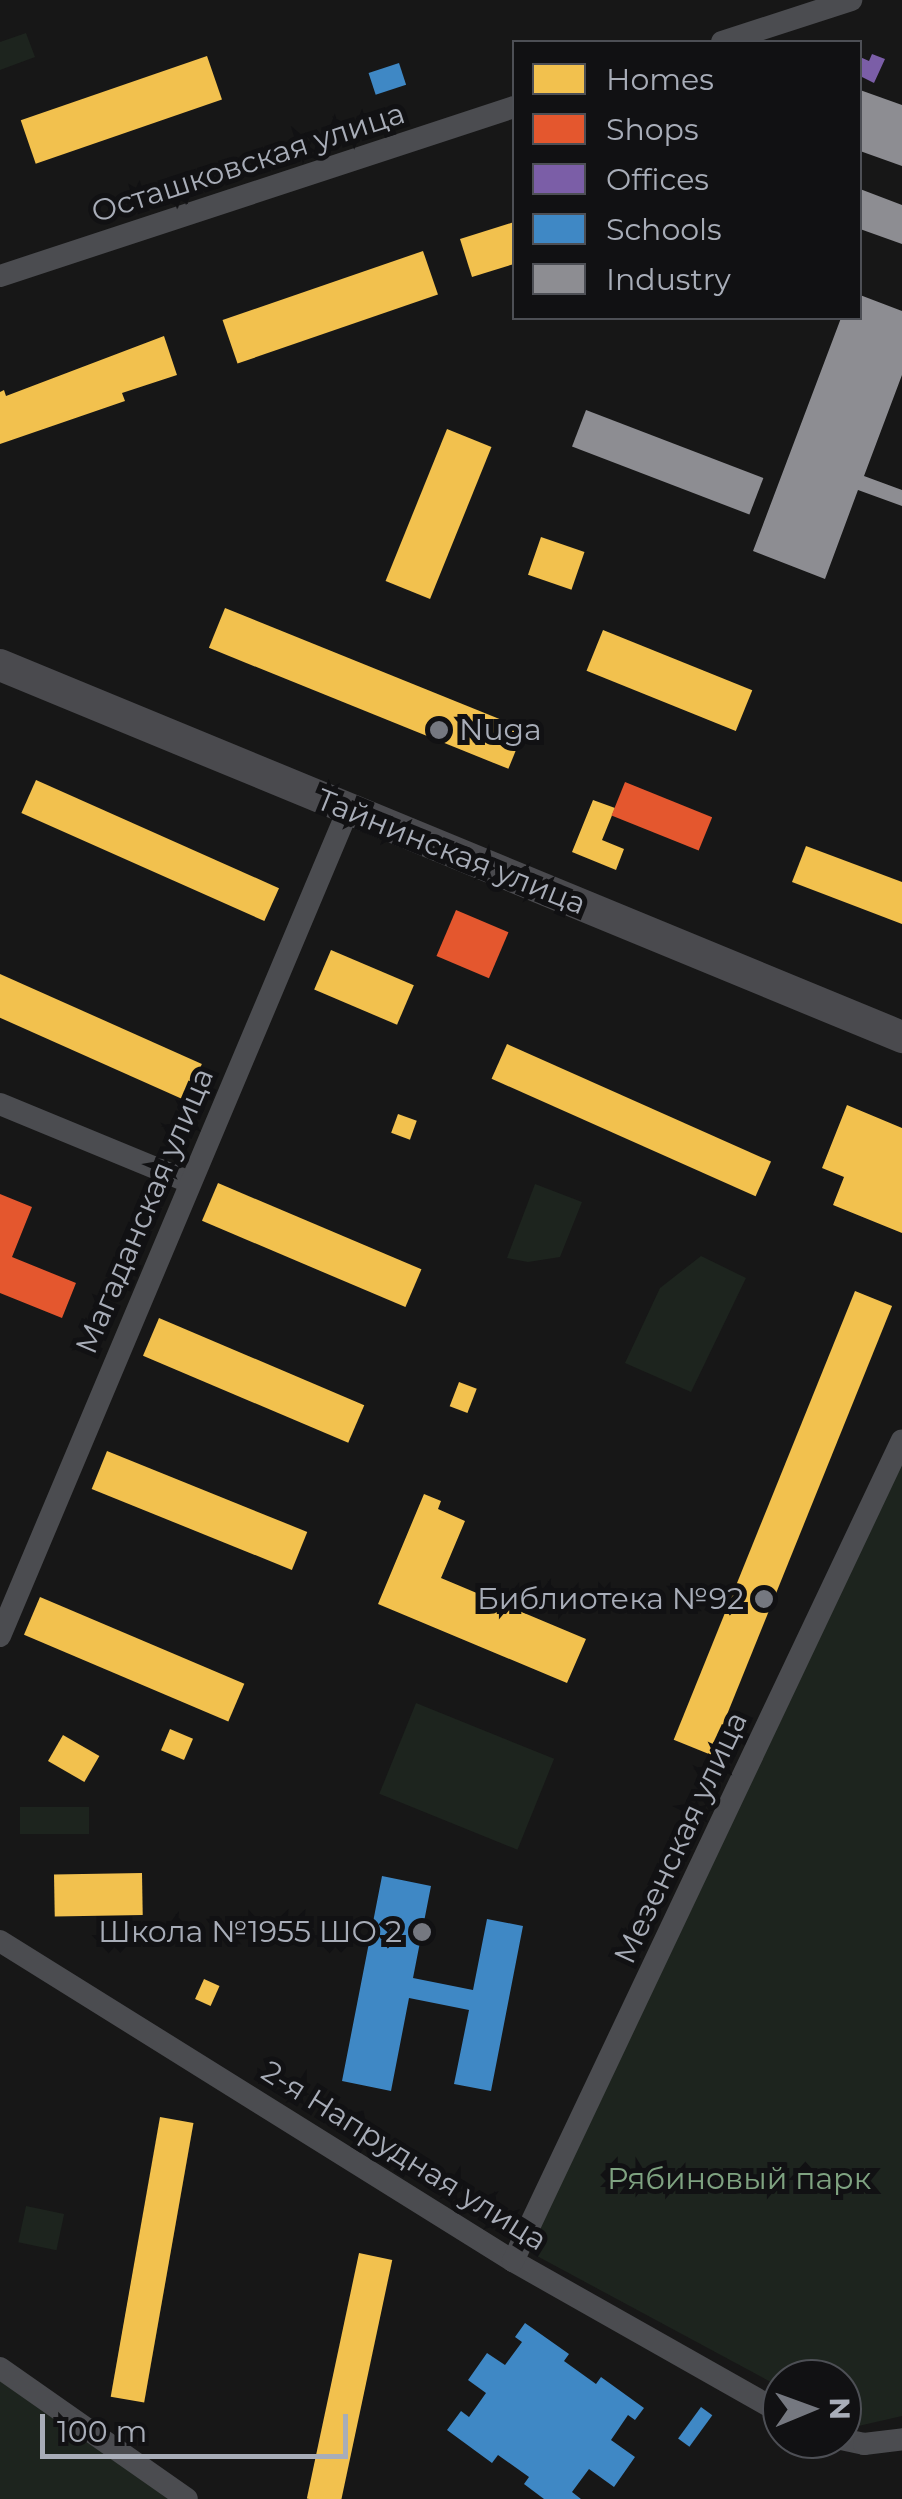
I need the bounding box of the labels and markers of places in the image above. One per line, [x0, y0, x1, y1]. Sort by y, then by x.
place label: Nuga [459, 712, 542, 748]
marker: Nuga [428, 719, 450, 741]
place label: Библиотека №92 [477, 1581, 744, 1617]
marker: Библиотека №92 [753, 1588, 775, 1610]
place label: Школа №1955 ШО 2 [98, 1914, 402, 1950]
marker: Школа №1955 ШО 2 [411, 1921, 433, 1943]

